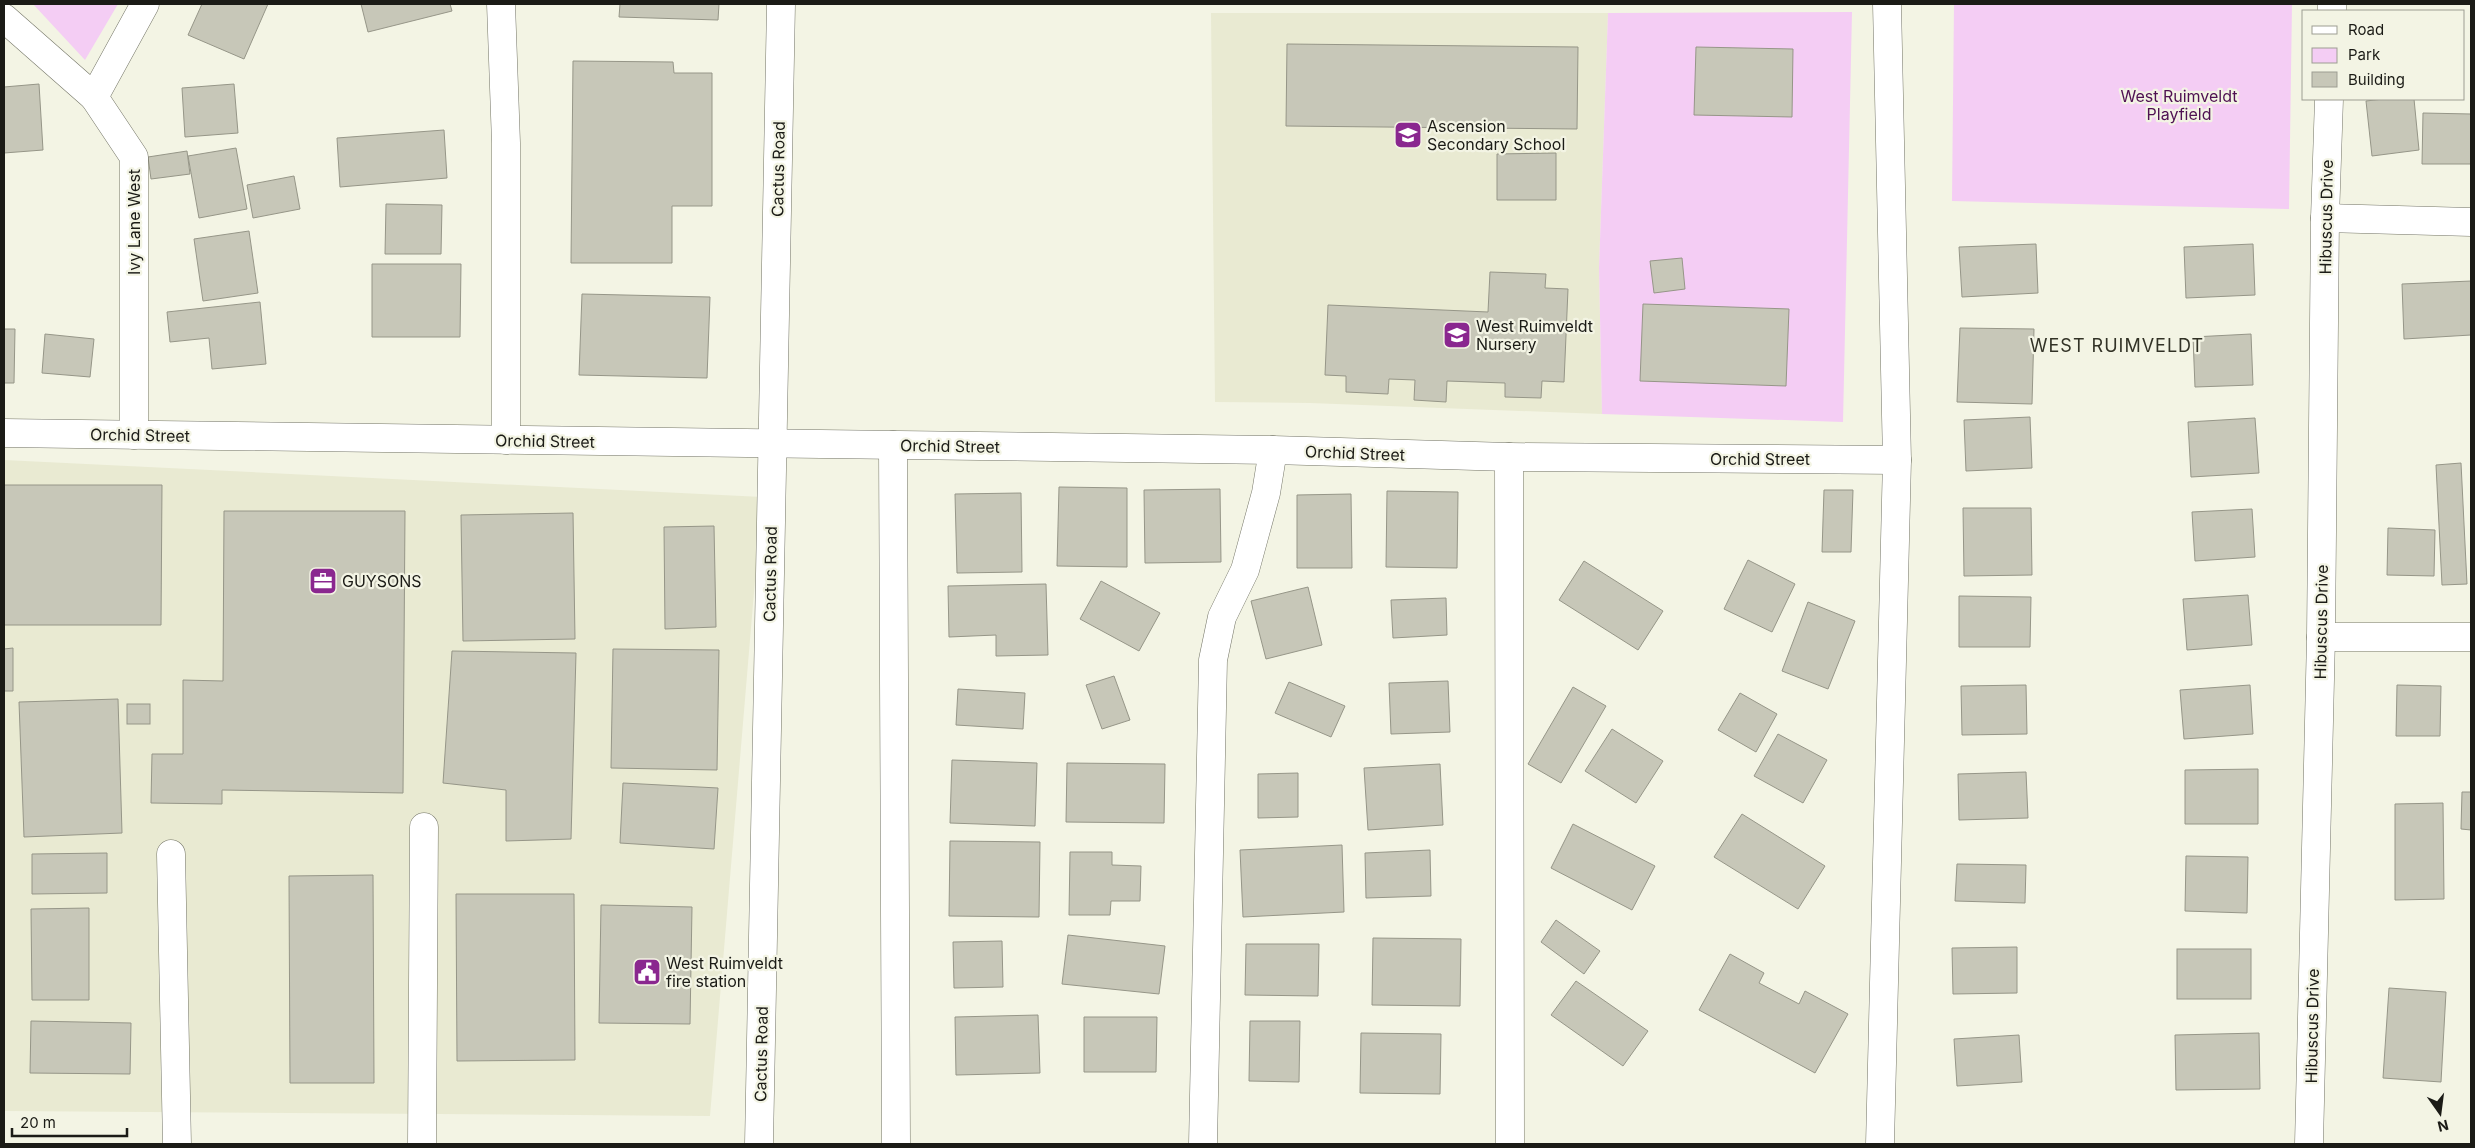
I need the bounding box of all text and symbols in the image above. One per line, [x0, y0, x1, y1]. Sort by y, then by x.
legend [2302, 10, 2465, 100]
text: Road [2348, 20, 2384, 39]
text: Park [2348, 45, 2381, 64]
text: Building [2348, 70, 2405, 89]
park label: West Ruimveldt Playfield [2120, 86, 2238, 124]
place label: Ascension Secondary School [1427, 116, 1565, 154]
school or university icon: Ascension Secondary School [1393, 120, 1423, 150]
street label: Cactus Road [767, 121, 789, 217]
street label: Hibuscus Drive [2315, 159, 2337, 275]
street label: Ivy Lane West [124, 169, 144, 275]
place label: West Ruimveldt Nursery [1476, 316, 1593, 354]
school or university icon: West Ruimveldt Nursery [1442, 320, 1472, 350]
district label: WEST RUIMVELDT [2030, 335, 2204, 356]
street label: Orchid Street [90, 424, 190, 446]
street label: Orchid Street [495, 430, 595, 452]
street label: Orchid Street [900, 435, 1000, 457]
street label: Orchid Street [1305, 441, 1405, 465]
street label: Orchid Street [1710, 449, 1810, 469]
street label: Cactus Road [759, 526, 781, 622]
street label: Hibuscus Drive [2310, 564, 2332, 680]
office icon: GUYSONS [308, 566, 338, 596]
place label: GUYSONS [342, 571, 422, 591]
place label: West Ruimveldt fire station [666, 953, 783, 991]
public building icon: West Ruimveldt fire station [632, 957, 662, 987]
street label: Hibuscus Drive [2301, 968, 2323, 1084]
street label: Cactus Road [750, 1006, 772, 1102]
north arrow [2415, 1088, 2465, 1138]
scale bar [12, 1106, 128, 1138]
text: 20 m [20, 1113, 56, 1132]
text: N [2436, 1117, 2450, 1136]

